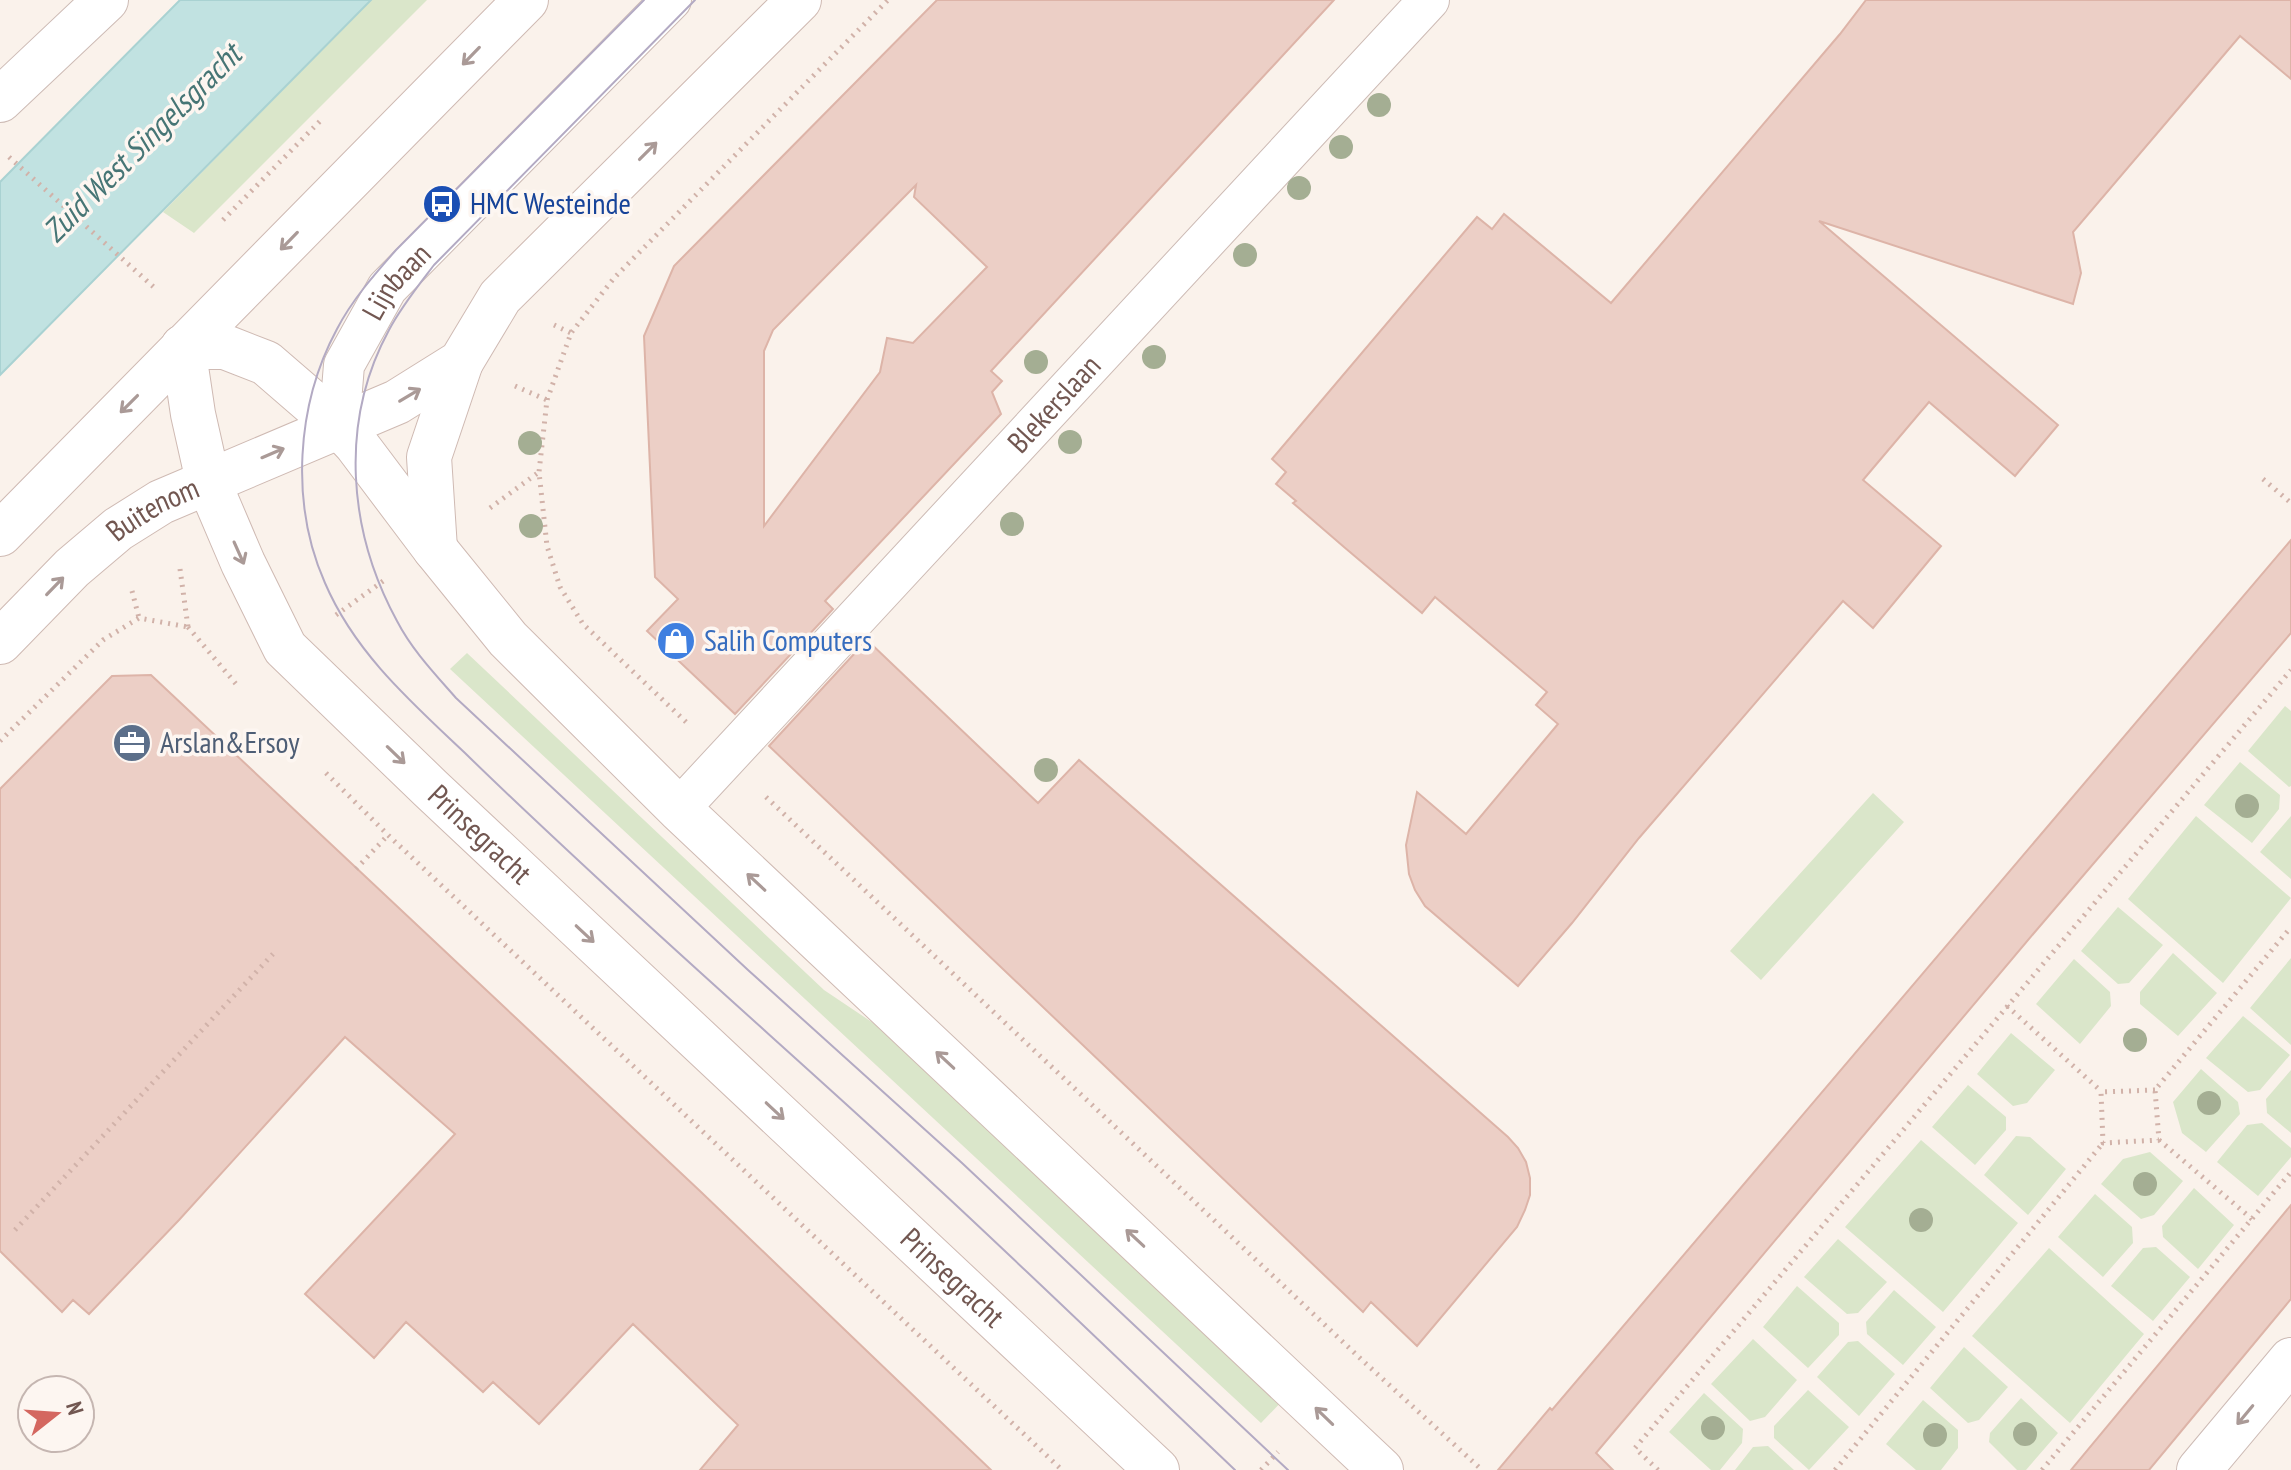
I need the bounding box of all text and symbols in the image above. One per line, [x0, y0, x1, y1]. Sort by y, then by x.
water label: Zuid West Singelsgracht [33, 32, 252, 251]
one-way arrow [462, 46, 481, 66]
one-way arrow [638, 142, 657, 161]
bus stop icon: HMC Westeinde [421, 183, 463, 225]
place label: HMC Westeinde [470, 183, 631, 222]
one-way arrow [279, 231, 298, 251]
street label: Lijnbaan [352, 234, 438, 326]
street label: Blekerslaan [998, 346, 1108, 460]
one-way arrow [398, 386, 421, 402]
one-way arrow [120, 394, 139, 413]
one-way arrow [260, 445, 285, 460]
street label: Buitenom [97, 467, 204, 549]
one-way arrow [232, 540, 247, 565]
one-way arrow [45, 576, 64, 596]
shop icon: Salih Computers [655, 620, 697, 662]
place label: Salih Computers [704, 620, 872, 659]
office icon: Arslan&Ersoy [111, 722, 153, 764]
place label: Arslan&Ersoy [160, 722, 300, 761]
one-way arrow [386, 745, 405, 764]
street label: Prinsegracht [421, 775, 541, 892]
one-way arrow [746, 872, 766, 891]
one-way arrow [575, 924, 595, 942]
one-way arrow [936, 1051, 956, 1069]
one-way arrow [765, 1102, 785, 1121]
street label: Prinsegracht [893, 1219, 1014, 1335]
one-way arrow [1126, 1229, 1145, 1248]
north arrow [16, 1374, 96, 1454]
text: N [60, 1398, 90, 1418]
one-way arrow [2236, 1404, 2254, 1425]
one-way arrow [1314, 1407, 1334, 1426]

